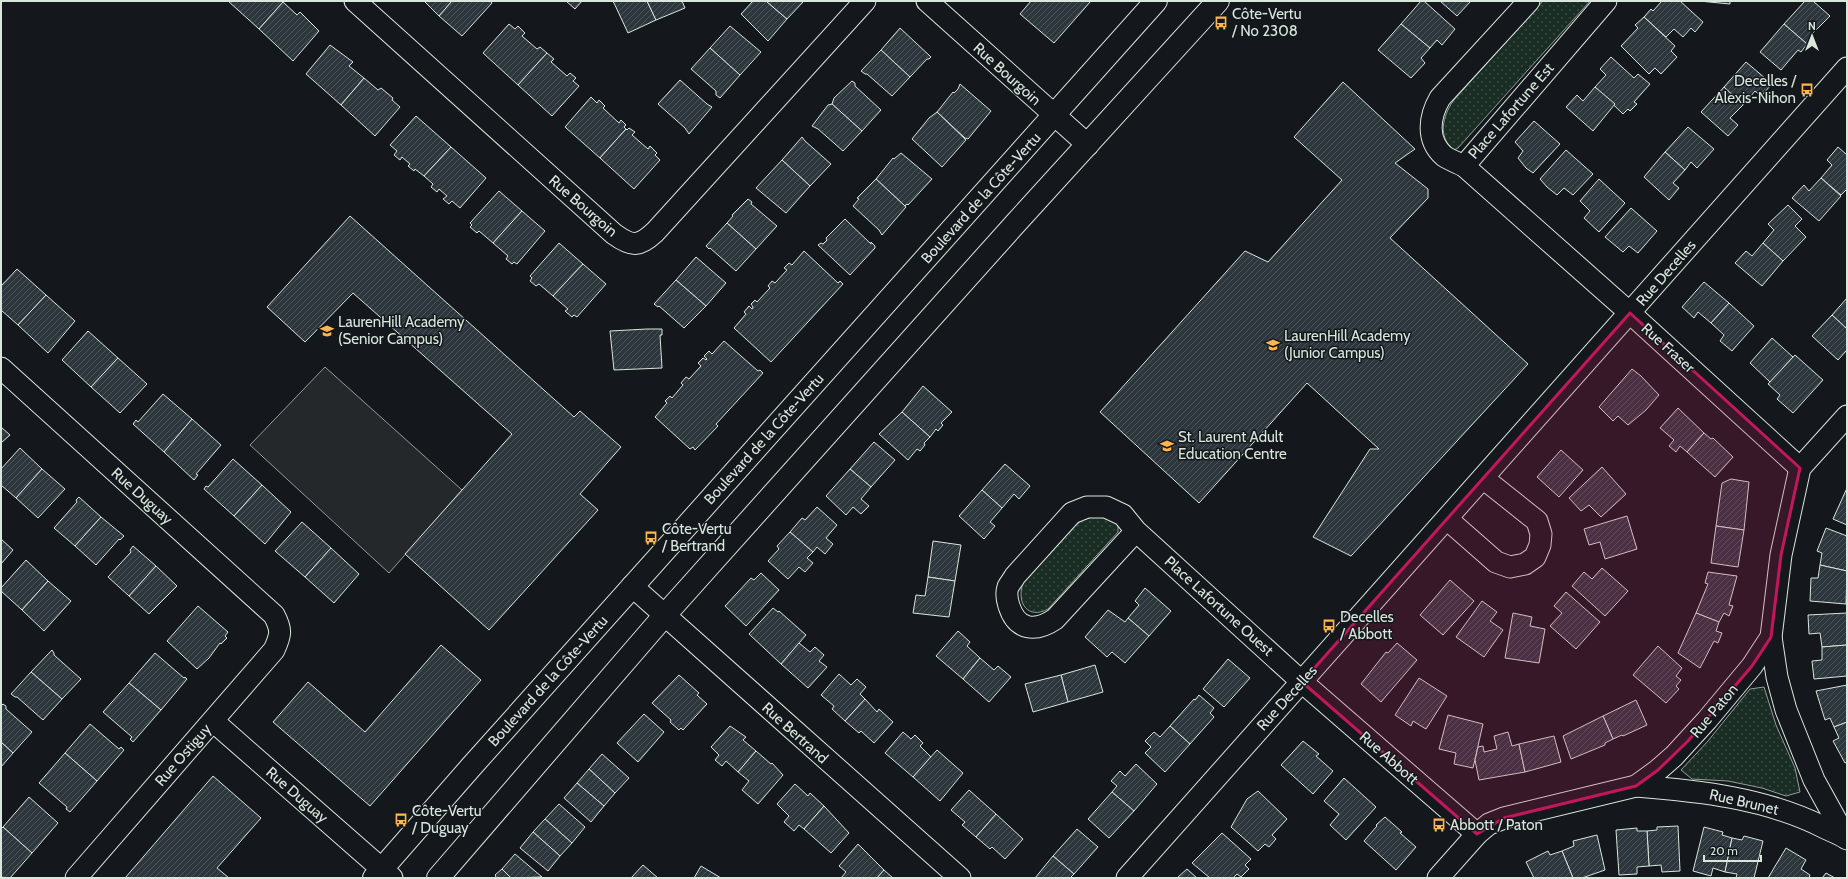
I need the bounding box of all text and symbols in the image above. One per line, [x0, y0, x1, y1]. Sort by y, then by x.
place label: Côte-Vertu / No 2308 [1231, 5, 1302, 40]
bus stop icon: Côte-Vertu / No 2308 [1213, 15, 1229, 31]
north arrow [1792, 16, 1832, 56]
text: N [1808, 19, 1816, 33]
street label: Rue Bourgoin [969, 39, 1045, 109]
street label: Place Lafortune Est [1464, 59, 1558, 163]
place label: Decelles / Alexis-Nihon [1715, 72, 1797, 107]
bus stop icon: Decelles / Alexis-Nihon [1799, 82, 1815, 98]
street label: Boulevard de la Côte-Vertu [917, 129, 1045, 267]
street label: Rue Bourgoin [545, 171, 621, 241]
street label: Rue Decelles [1632, 236, 1700, 310]
place label: LaurenHill Academy (Senior Campus) [338, 313, 465, 348]
street label: Rue Fraser [1638, 319, 1699, 377]
school or university icon: LaurenHill Academy (Senior Campus) [319, 323, 335, 339]
place label: LaurenHill Academy (Junior Campus) [1284, 327, 1411, 362]
school or university icon: LaurenHill Academy (Junior Campus) [1265, 337, 1281, 353]
street label: Boulevard de la Côte-Vertu [700, 370, 828, 508]
place label: St. Laurent Adult Education Centre [1178, 428, 1287, 463]
school or university icon: St. Laurent Adult Education Centre [1159, 438, 1175, 454]
street label: Rue Duguay [108, 464, 177, 528]
place label: Côte-Vertu / Bertrand [661, 520, 732, 555]
bus stop icon: Côte-Vertu / Bertrand [643, 530, 659, 546]
street label: Place Lafortune Ouest [1161, 552, 1277, 660]
place label: Decelles / Abbott [1339, 608, 1394, 643]
street label: Boulevard de la Côte-Vertu [484, 612, 612, 750]
bus stop icon: Decelles / Abbott [1321, 618, 1337, 634]
street label: Rue Decelles [1253, 662, 1321, 734]
street label: Rue Paton [1686, 680, 1742, 742]
street label: Rue Bertrand [758, 699, 832, 767]
street label: Rue Ostiguy [151, 720, 215, 790]
street label: Rue Abbott [1356, 728, 1422, 788]
street label: Rue Duguay [262, 763, 332, 827]
street label: Rue Brunet [1708, 785, 1780, 819]
place label: Côte-Vertu / Duguay [411, 802, 482, 837]
bus stop icon: Côte-Vertu / Duguay [393, 812, 409, 828]
place label: Abbott / Paton [1450, 816, 1543, 834]
bus stop icon: Abbott / Paton [1431, 817, 1447, 833]
scale bar [1704, 837, 1761, 863]
text: 20 m [1710, 843, 1738, 858]

